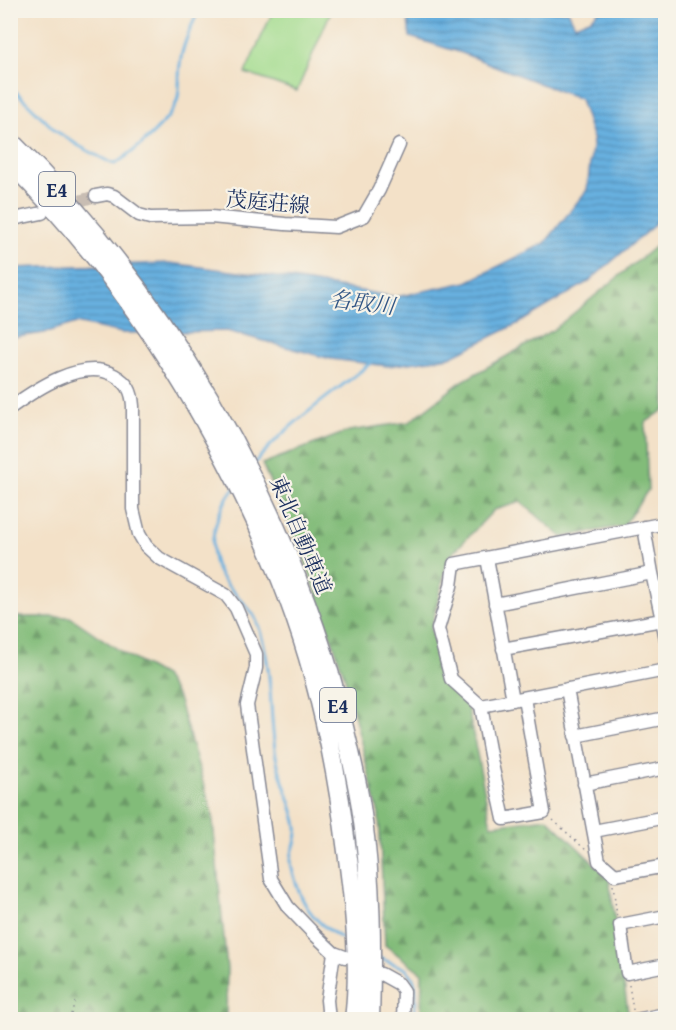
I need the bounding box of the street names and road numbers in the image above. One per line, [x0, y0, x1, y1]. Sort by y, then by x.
road number: E4 [39, 172, 75, 206]
street label: 茂庭荘線 [225, 183, 311, 221]
street label: 東北自動車道 [262, 471, 340, 599]
road number: E4 [320, 688, 356, 722]

